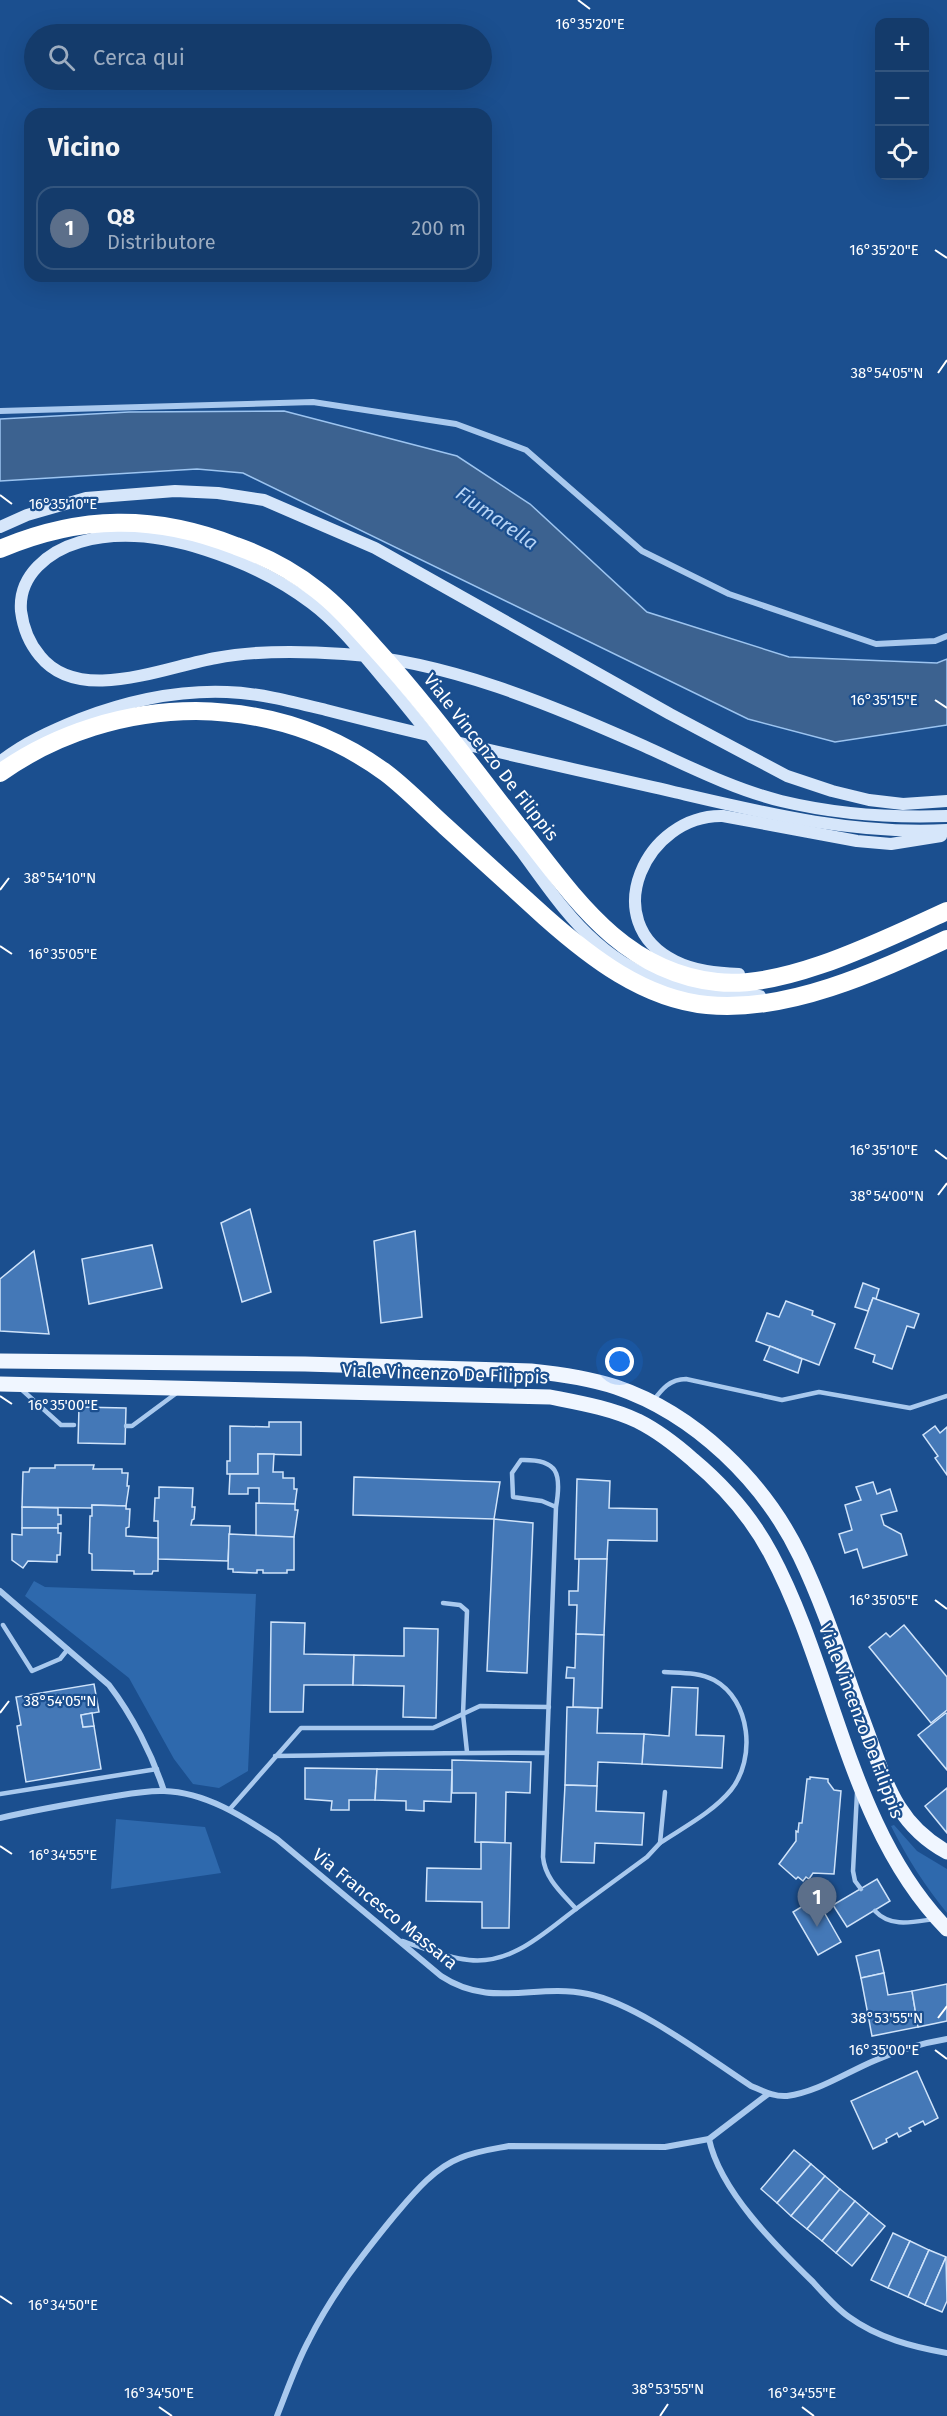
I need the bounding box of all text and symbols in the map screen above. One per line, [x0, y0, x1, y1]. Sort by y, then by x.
text: 16°35'20"E [555, 15, 625, 33]
map controls [875, 18, 929, 180]
button: + [875, 18, 929, 72]
search box [24, 24, 492, 90]
icon: search [45, 41, 78, 74]
text: Cerca qui [93, 44, 185, 71]
button: − [875, 72, 929, 126]
button: locate [875, 126, 929, 180]
text: Vicino [48, 132, 120, 163]
text: Q8 [107, 203, 135, 230]
text: 1 [65, 216, 74, 240]
text: 200 m [411, 216, 466, 240]
text: Distributore [107, 230, 216, 254]
text: 16°35'20"E [849, 241, 919, 259]
text: 38°54'05"N [850, 364, 924, 382]
water label: Fiumarella [451, 481, 543, 555]
text: 16°35'10"E [29, 495, 97, 513]
street label: Viale Vincenzo De Filippis [419, 669, 563, 845]
text: 16°35'15"E [850, 691, 918, 709]
text: 38°54'10"N [24, 869, 96, 887]
text: 16°35'05"E [28, 945, 98, 963]
text: 16°35'10"E [850, 1141, 918, 1159]
text: 38°54'00"N [850, 1187, 924, 1205]
your location [605, 1347, 634, 1376]
street label: Viale Vincenzo De Filippis [341, 1359, 549, 1389]
text: 16°35'00"E [28, 1396, 98, 1414]
text: 16°35'05"E [849, 1591, 919, 1609]
street label: Viale Vincenzo De Filippis [814, 1621, 908, 1821]
text: 38°54'05"N [23, 1692, 97, 1710]
street label: Via Francesco Massara [308, 1844, 462, 1974]
text: 16°34'55"E [29, 1846, 97, 1864]
pin: 1 [798, 1878, 836, 1927]
text: 38°53'55"N [851, 2009, 923, 2027]
text: 16°35'00"E [849, 2041, 919, 2059]
text: 16°34'50"E [28, 2296, 98, 2314]
text: 38°53'55"N [632, 2380, 704, 2398]
text: 16°34'50"E [124, 2384, 194, 2402]
text: 16°34'55"E [768, 2384, 836, 2402]

